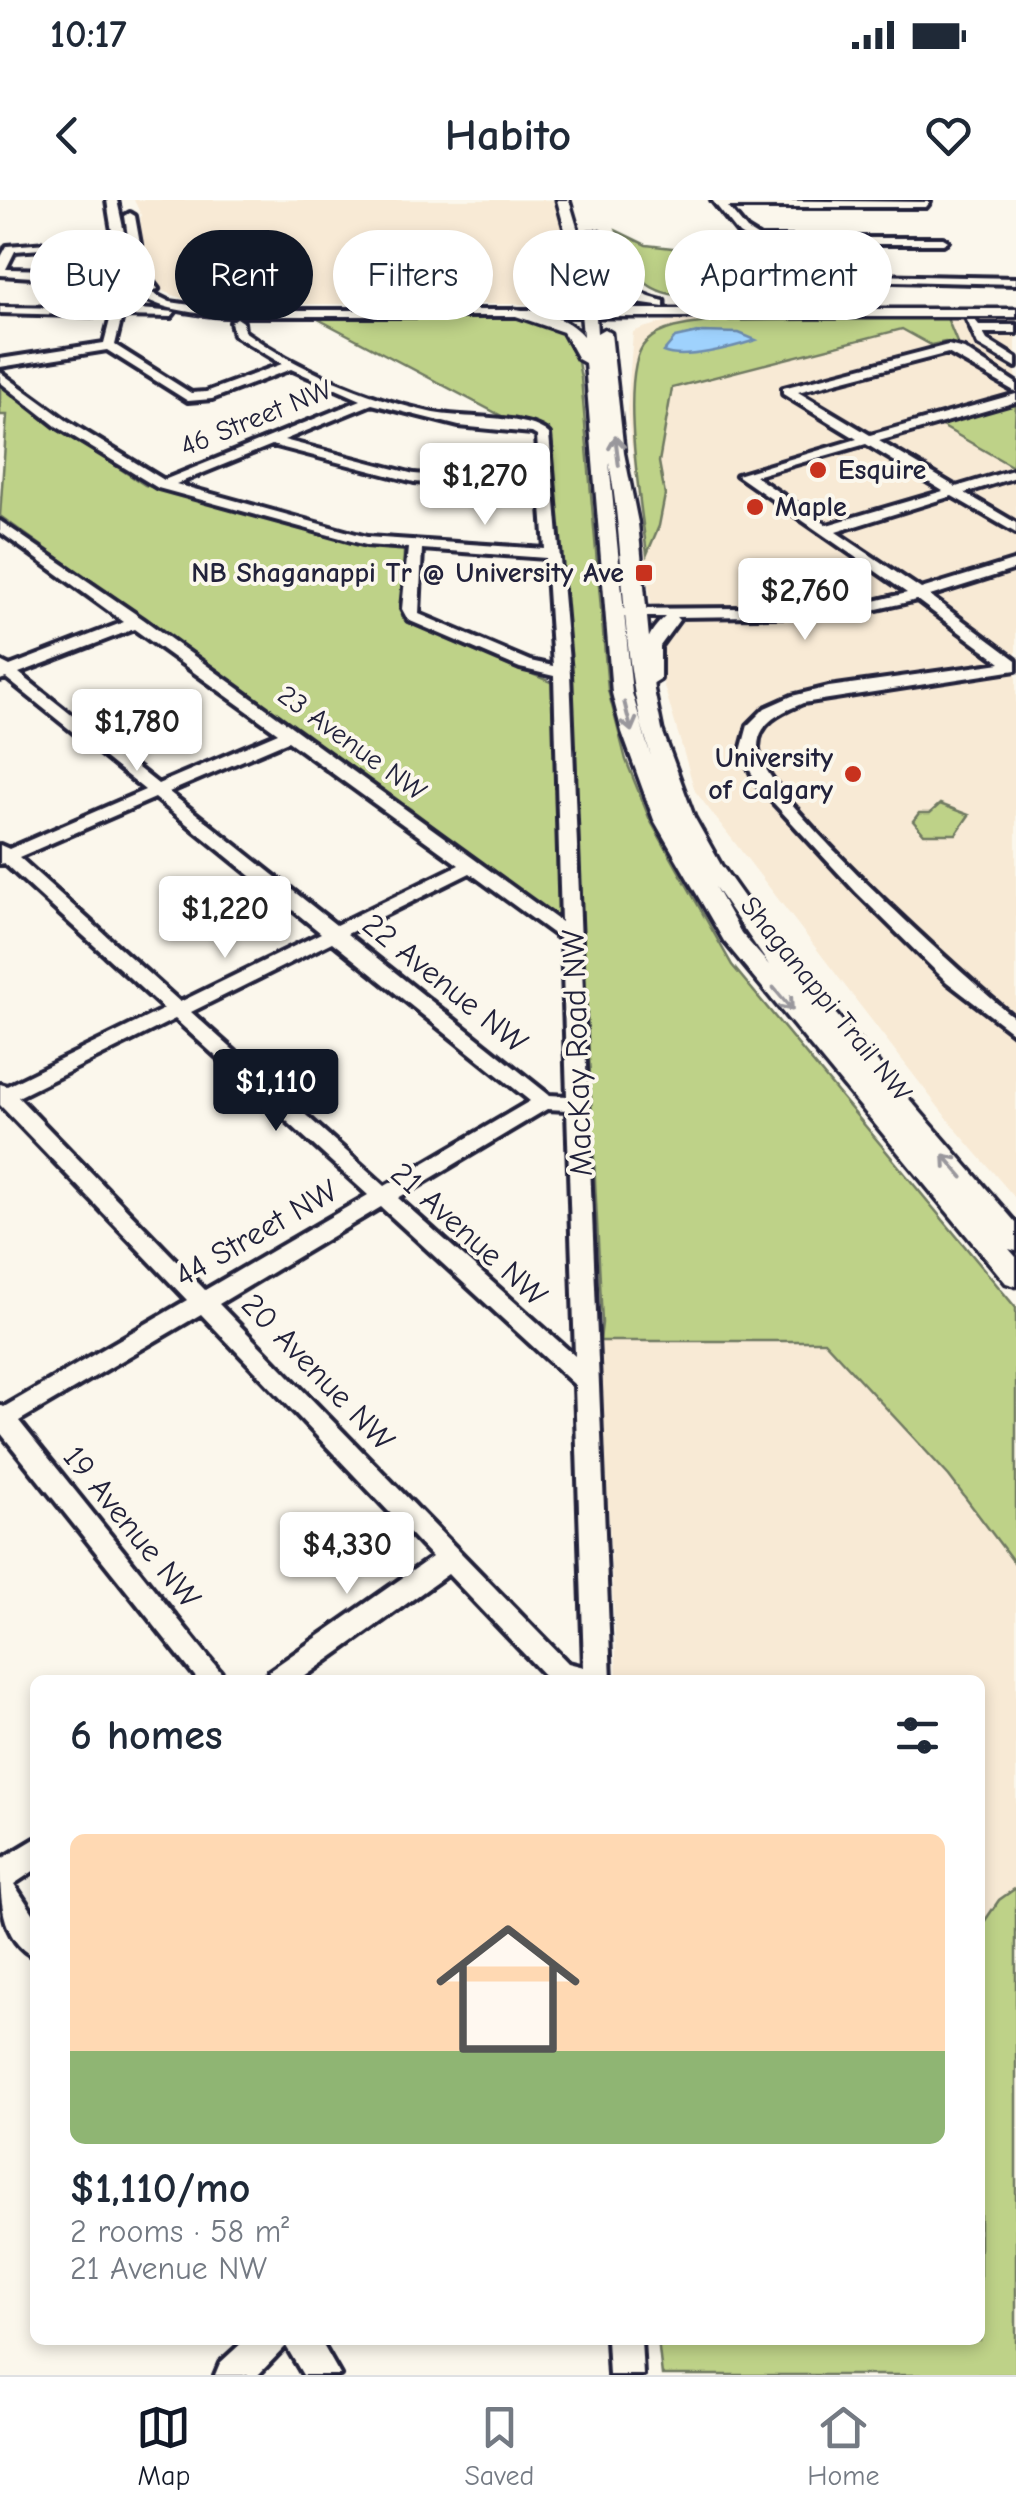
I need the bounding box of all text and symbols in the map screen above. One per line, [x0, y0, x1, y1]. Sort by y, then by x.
text: 10:17 [50, 13, 127, 57]
icon: back [40, 108, 95, 163]
icon: heart [921, 108, 976, 163]
text: Habito [445, 109, 571, 161]
chip: Buy [30, 230, 155, 320]
chip: Rent [175, 230, 313, 320]
chip: Filters [333, 230, 493, 320]
chip: New [513, 230, 645, 320]
chip: Apartment [665, 230, 892, 320]
street label: 46 Street NW [176, 373, 337, 463]
one-way arrow [607, 436, 625, 468]
pin: $1,270 [404, 443, 566, 528]
place label: Esquire [838, 454, 927, 486]
text: $1,270 [442, 457, 528, 494]
marker: Esquire [807, 459, 829, 481]
place label: Maple [775, 491, 847, 523]
marker: Maple [744, 496, 766, 518]
place label: NB Shaganappi Tr @ University Ave [191, 557, 624, 589]
pin: $2,760 [724, 558, 886, 643]
marker: NB Shaganappi Tr @ University Ave [633, 562, 655, 584]
text: $2,760 [760, 572, 850, 609]
street label: 23 Avenue NW [272, 678, 433, 808]
pin: $1,780 [56, 689, 218, 774]
one-way arrow [620, 701, 639, 732]
text: $1,780 [94, 703, 180, 740]
place label: University of Calgary [708, 742, 833, 806]
marker: University of Calgary [842, 763, 864, 785]
pin: $1,220 [144, 876, 306, 961]
text: $1,220 [181, 890, 269, 927]
street label: Shaganappi Trail NW [734, 890, 919, 1108]
street label: 22 Avenue NW [355, 905, 535, 1061]
street label: MacKay Road NW [554, 929, 600, 1177]
one-way arrow [771, 986, 793, 1012]
pin: $1,110 [195, 1049, 357, 1134]
text: $1,110 [235, 1063, 317, 1100]
street label: 21 Avenue NW [383, 1154, 555, 1314]
one-way arrow [942, 1154, 964, 1180]
street label: 44 Street NW [168, 1172, 344, 1294]
street label: 20 Avenue NW [234, 1286, 402, 1458]
street label: 19 Avenue NW [56, 1439, 209, 1615]
pin: $4,330 [266, 1512, 428, 1597]
text: $4,330 [302, 1526, 392, 1563]
icon: filters [890, 1708, 945, 1763]
text: 6 homes [70, 1711, 223, 1760]
icon: home [418, 1899, 598, 2079]
text: $1,110/mo [70, 2164, 250, 2213]
text: 2 rooms · 58 m² [70, 2213, 289, 2250]
text: 21 Avenue NW [70, 2250, 267, 2287]
tab: Map [136, 2400, 191, 2492]
tab: Saved [464, 2400, 534, 2492]
tab: Home [807, 2400, 880, 2492]

